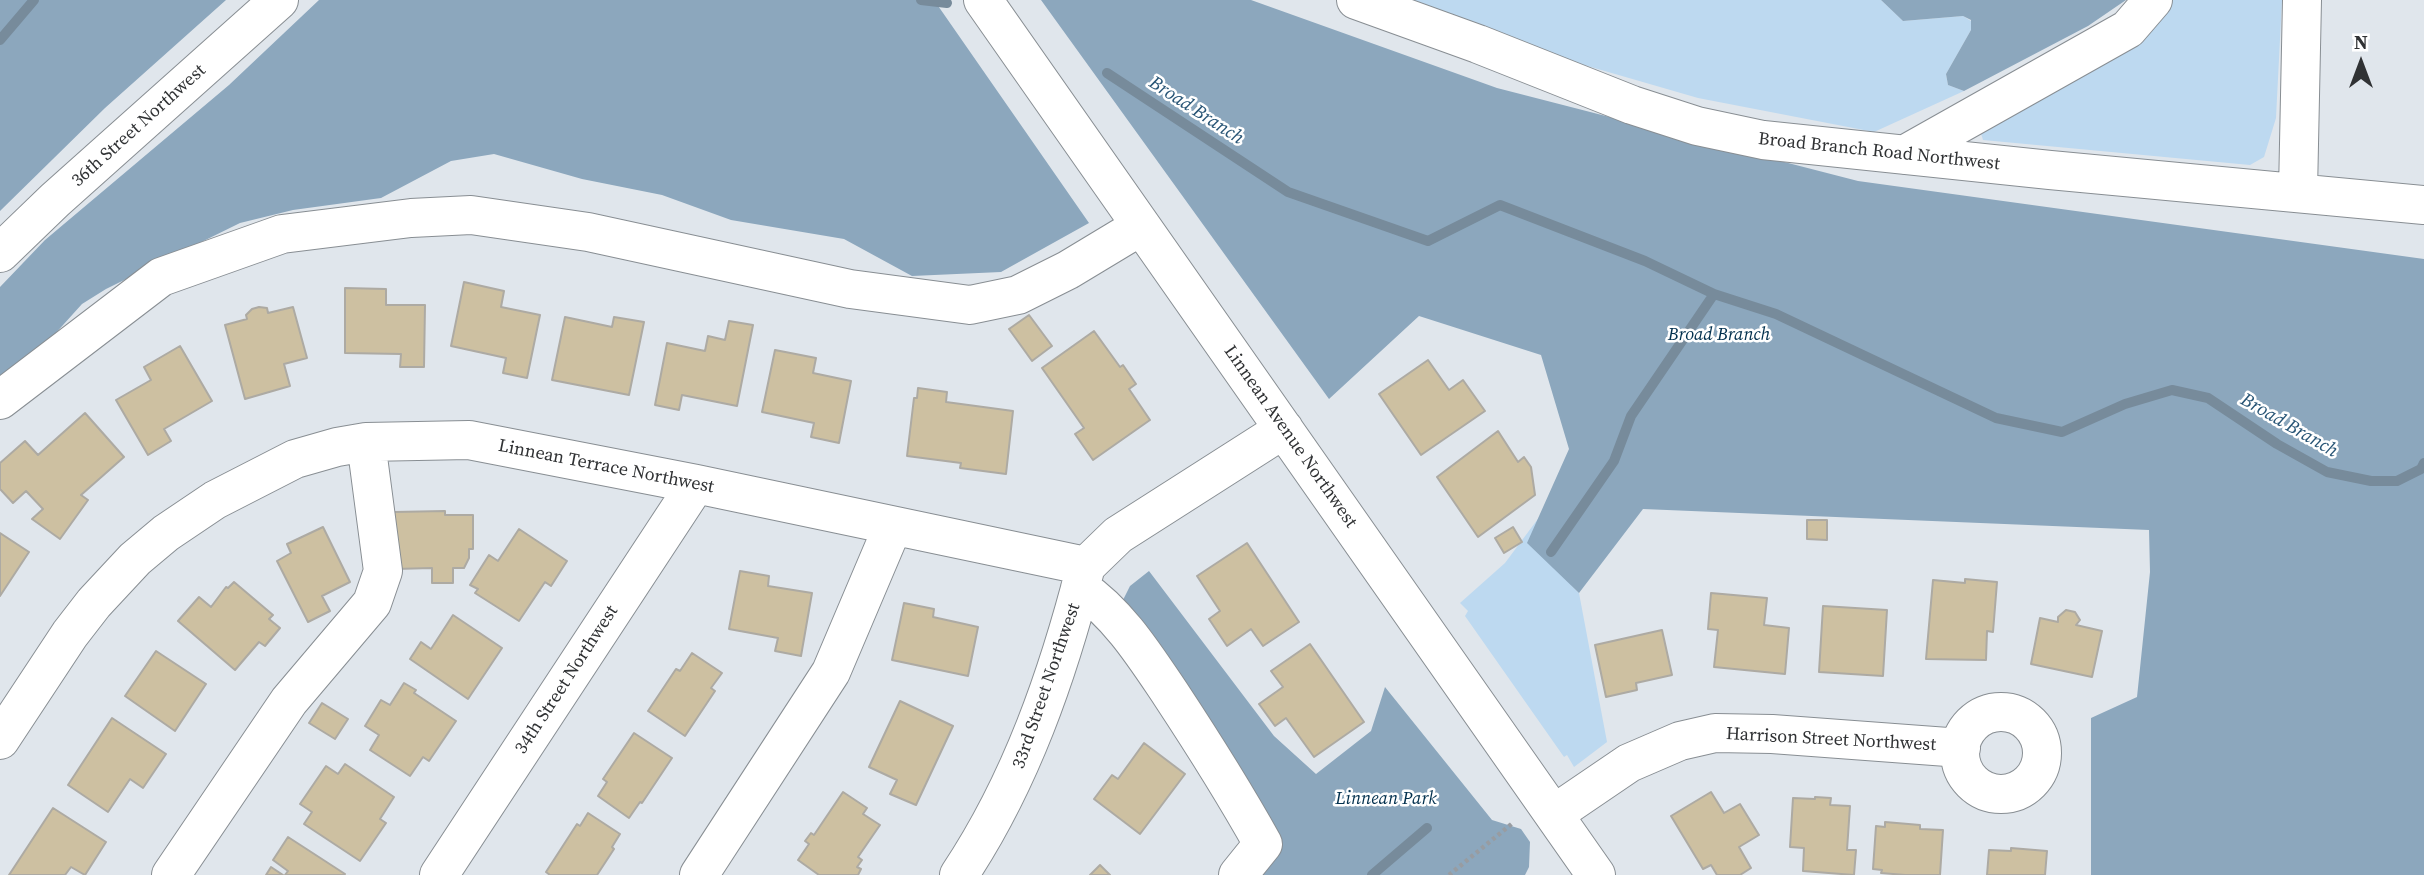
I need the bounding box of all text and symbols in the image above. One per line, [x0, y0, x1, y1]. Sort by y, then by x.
north arrow [2326, 28, 2396, 98]
text: N [2354, 29, 2368, 55]
street label: 36th Street Northwest [68, 60, 210, 192]
water label: Broad Branch [1144, 72, 1248, 150]
street label: Broad Branch Road Northwest [1757, 129, 2001, 175]
park label: Broad Branch [1668, 324, 1770, 346]
street label: Linnean Avenue Northwest [1219, 342, 1361, 532]
water label: Broad Branch [2236, 389, 2342, 463]
street label: Linnean Terrace Northwest [496, 435, 716, 499]
street label: 33rd Street Northwest [1009, 600, 1085, 772]
street label: 34th Street Northwest [511, 602, 623, 758]
street label: Harrison Street Northwest [1725, 724, 1937, 756]
park label: Linnean Park [1335, 788, 1437, 810]

